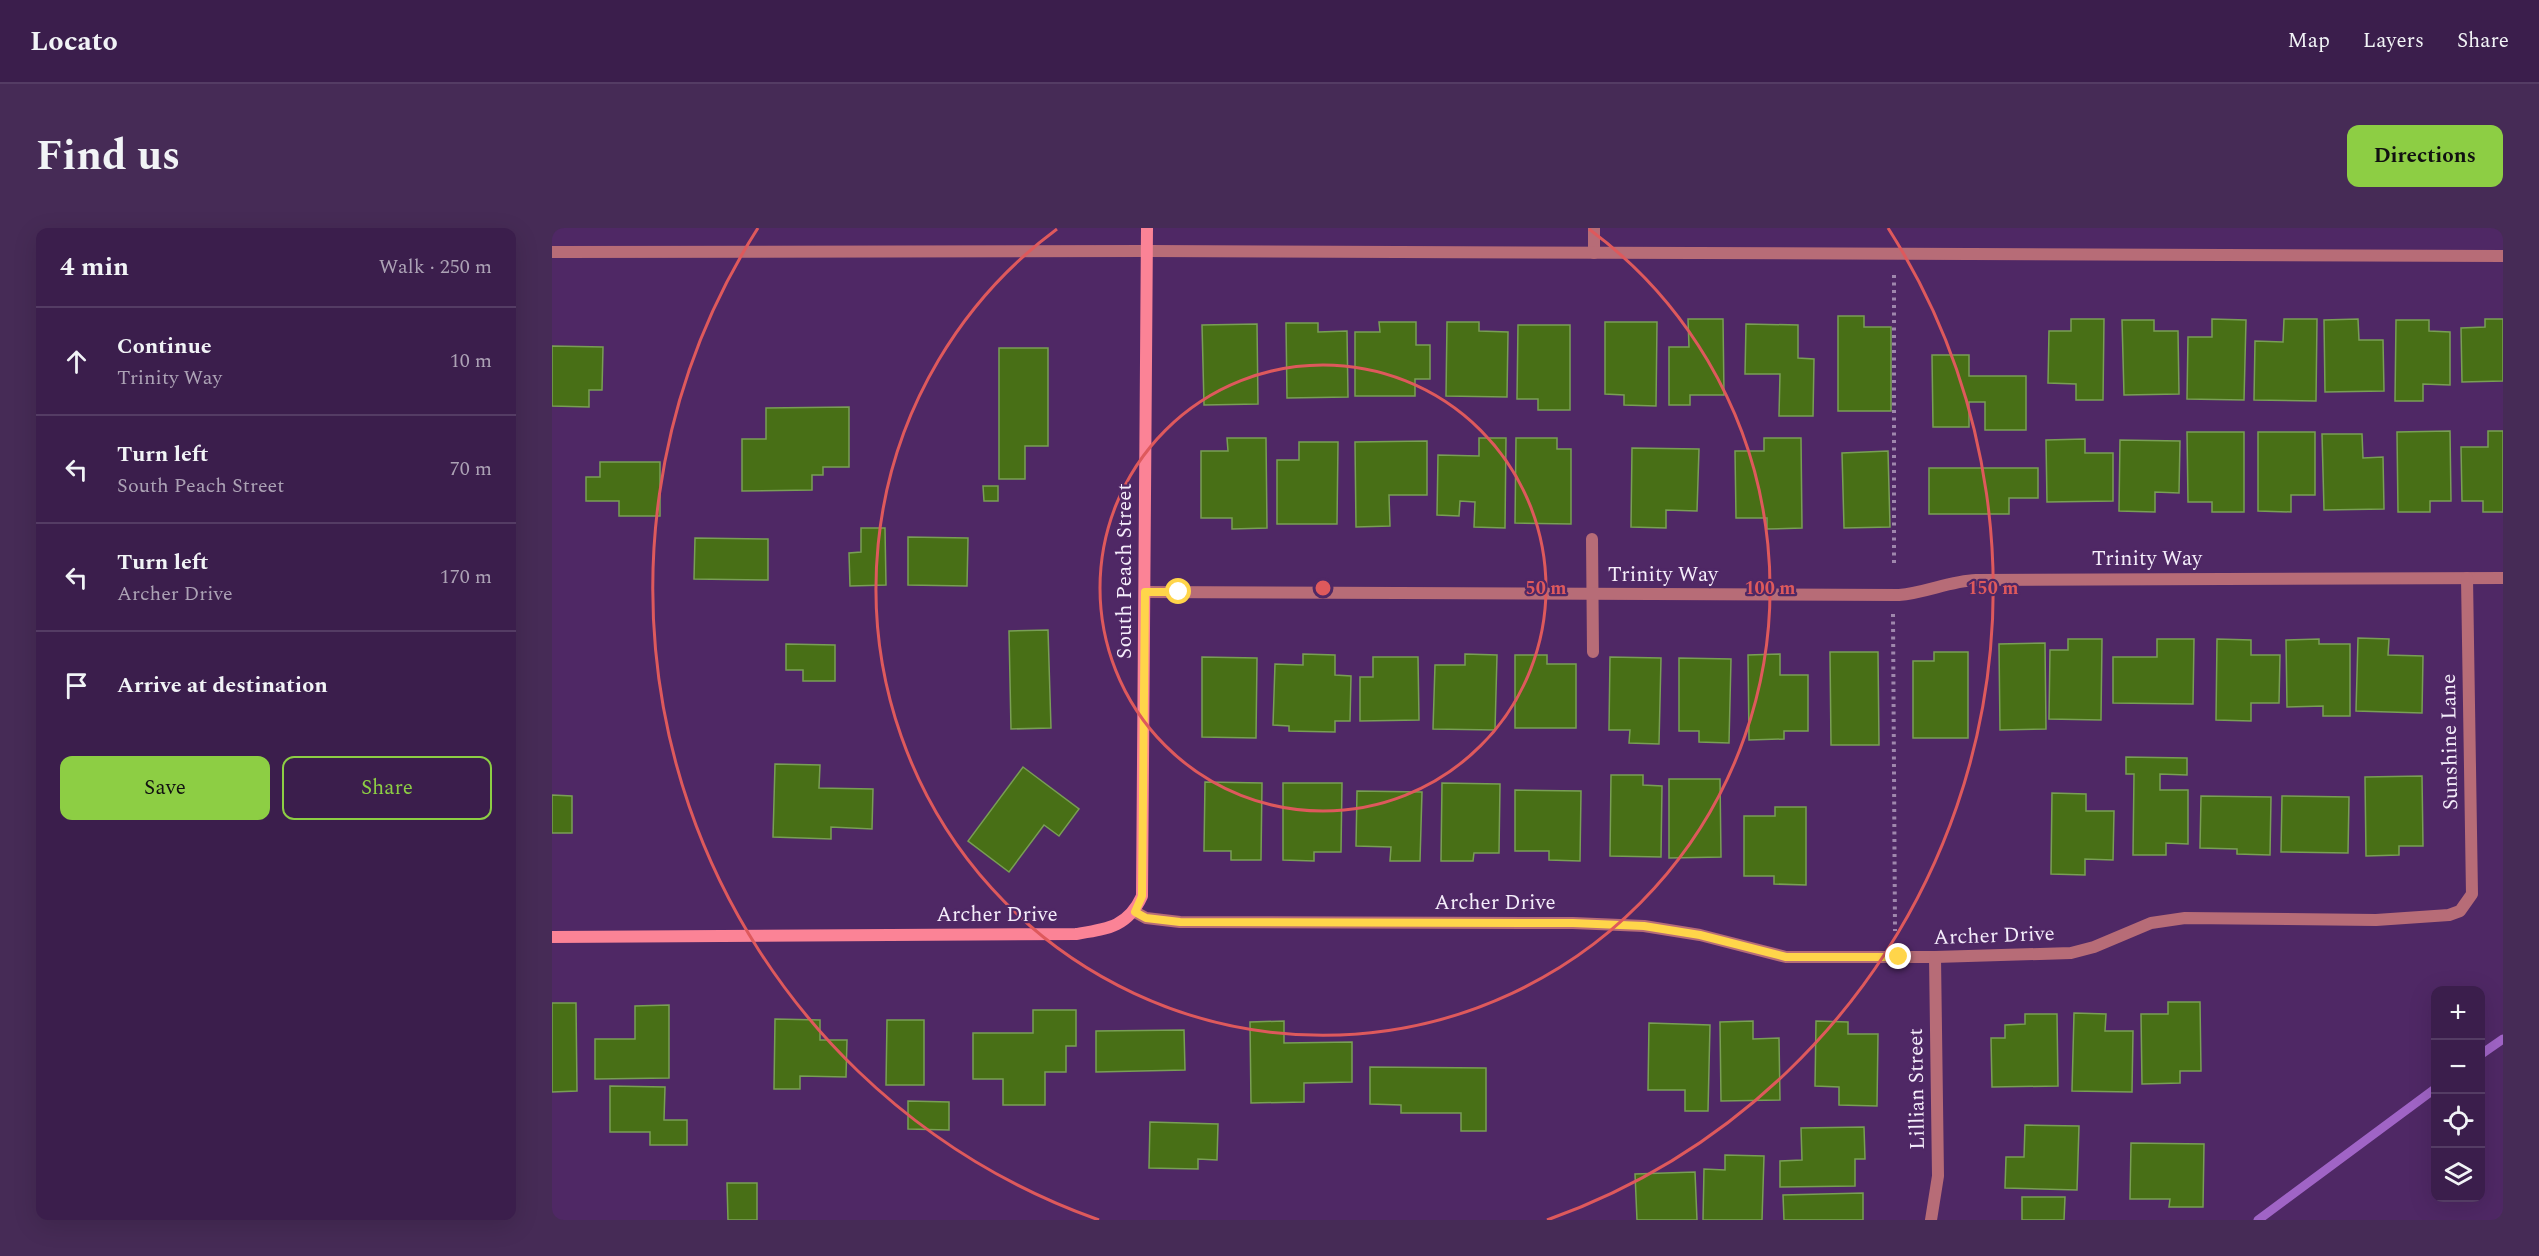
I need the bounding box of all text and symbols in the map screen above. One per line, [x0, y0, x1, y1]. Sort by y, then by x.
text: Locato [30, 20, 118, 63]
text: Map [2288, 25, 2330, 57]
text: Layers [2363, 25, 2424, 57]
text: Share [2457, 25, 2509, 57]
text: Find us [36, 125, 180, 188]
button: Directions [2347, 125, 2503, 187]
text: 4 min [60, 247, 129, 287]
text: Walk · 250 m [379, 252, 492, 282]
text: Continue [117, 330, 212, 363]
icon: ahead [60, 345, 93, 378]
text: 10 m [450, 346, 492, 376]
text: Trinity Way [117, 363, 222, 393]
text: Turn left [117, 438, 209, 471]
icon: left [60, 453, 93, 486]
text: 70 m [450, 454, 492, 484]
text: South Peach Street [117, 471, 284, 501]
street label: South Peach Street [1109, 483, 1141, 659]
street label: Trinity Way [2092, 543, 2203, 575]
text: Turn left [117, 546, 209, 579]
street label: Trinity Way [1608, 559, 1719, 591]
icon: left [60, 561, 93, 594]
text: 170 m [440, 562, 492, 592]
text: 50 m [1526, 575, 1566, 602]
text: 100 m [1744, 575, 1796, 602]
text: 150 m [1967, 575, 2019, 602]
route start [1165, 578, 1191, 604]
centre of rings [1313, 578, 1333, 598]
text: Archer Drive [117, 579, 233, 609]
icon: arrive [60, 669, 93, 702]
text: Arrive at destination [117, 669, 328, 702]
street label: Sunshine Lane [2433, 673, 2467, 811]
button: Save [60, 756, 270, 820]
button: Share [282, 756, 492, 820]
street label: Archer Drive [1434, 887, 1556, 919]
street label: Archer Drive [936, 899, 1058, 931]
street label: Archer Drive [1933, 918, 2055, 954]
route end [1885, 943, 1911, 969]
map controls [2431, 986, 2485, 1202]
button: + [2431, 986, 2485, 1040]
street label: Lillian Street [1900, 1028, 1934, 1150]
button: − [2431, 1040, 2485, 1094]
button: locate [2431, 1094, 2485, 1148]
button: layers [2431, 1148, 2485, 1202]

